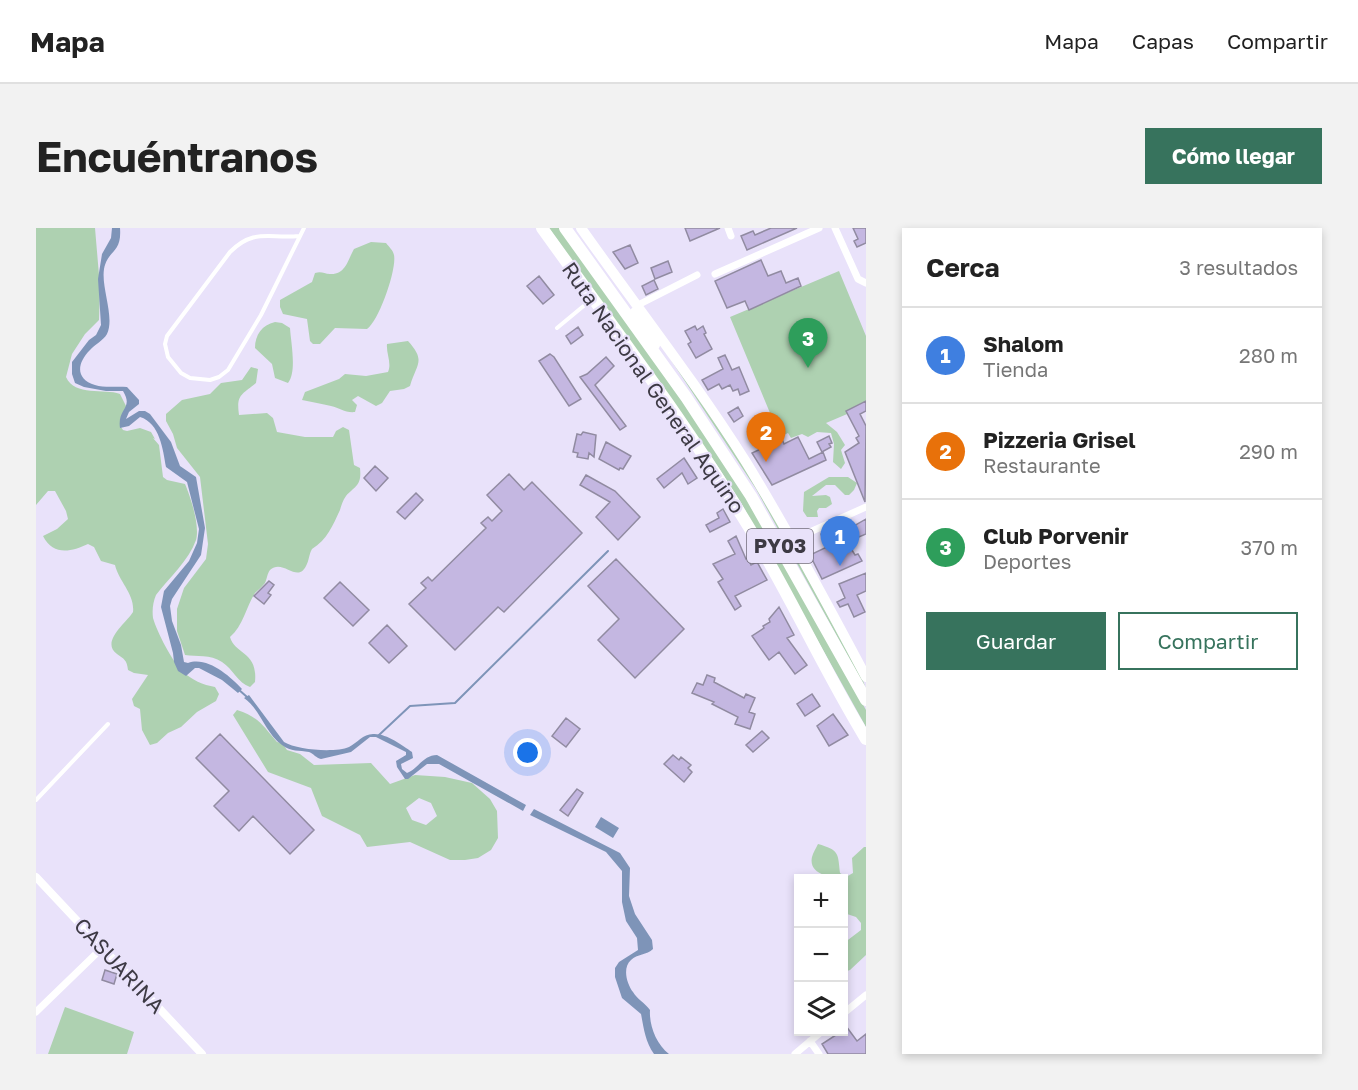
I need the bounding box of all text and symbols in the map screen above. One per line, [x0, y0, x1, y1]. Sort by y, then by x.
text: Mapa [30, 25, 105, 58]
text: Mapa [1044, 28, 1099, 54]
text: Capas [1132, 28, 1194, 54]
text: Compartir [1227, 28, 1328, 54]
button: Cómo llegar [1145, 128, 1322, 184]
text: Encuéntranos [36, 131, 318, 181]
text: Cerca [926, 252, 1000, 283]
text: 3 resultados [1179, 255, 1298, 279]
street label: Ruta Nacional General Aquino [557, 257, 751, 518]
pin: 3 [788, 318, 828, 368]
text: Shalom [983, 330, 1064, 357]
text: 1 [940, 343, 951, 367]
text: 280 m [1239, 343, 1298, 367]
text: Tienda [983, 357, 1048, 381]
pin: 2 [746, 412, 786, 462]
text: Pizzeria Grisel [983, 426, 1136, 453]
text: 2 [939, 439, 952, 463]
text: 290 m [1239, 439, 1298, 463]
text: Restaurante [983, 453, 1101, 477]
pin: 1 [820, 516, 860, 566]
text: Club Porvenir [983, 522, 1129, 549]
road number: PY03 [747, 529, 813, 563]
text: 3 [939, 535, 952, 559]
text: 370 m [1241, 535, 1298, 559]
text: Deportes [983, 549, 1071, 573]
button: Guardar [926, 612, 1106, 670]
button: Compartir [1118, 612, 1298, 670]
your location [513, 738, 542, 767]
map controls [794, 874, 848, 1036]
button: + [794, 874, 848, 928]
street label: CASUARINA [69, 912, 170, 1018]
button: − [794, 928, 848, 982]
button: layers [794, 982, 848, 1036]

